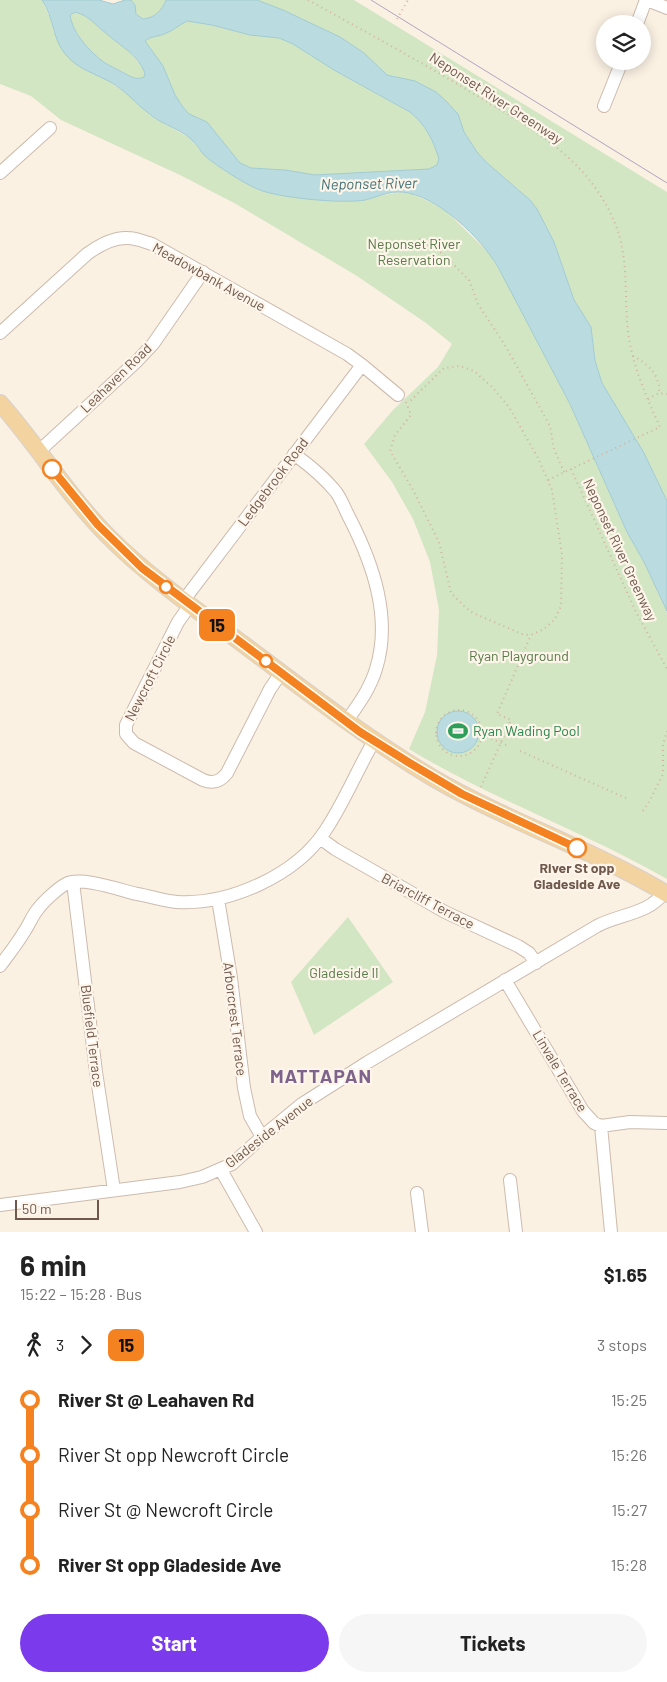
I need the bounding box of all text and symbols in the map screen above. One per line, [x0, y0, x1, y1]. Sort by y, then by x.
map controls [596, 15, 651, 70]
button: layers [596, 15, 651, 70]
street label: Neponset River Greenway [427, 48, 566, 147]
water label: Neponset River [321, 173, 418, 193]
park label: Neponset River Reservation [368, 235, 460, 268]
street label: Meadowbank Avenue [150, 239, 269, 315]
street label: Leahaven Road [77, 339, 155, 416]
street label: Ledgebrook Road [234, 434, 312, 529]
unlabelled marker [42, 459, 62, 479]
street label: Neponset River Greenway [580, 476, 661, 624]
unlabelled marker [159, 580, 173, 594]
line badge: 15 [194, 609, 240, 641]
text: 15 [209, 614, 225, 636]
street label: Newcroft Circle [121, 632, 179, 724]
park label: Ryan Playground [469, 647, 569, 664]
unlabelled marker [259, 654, 273, 668]
sports icon: Ryan Wading Pool [447, 720, 469, 742]
place label: Ryan Wading Pool [473, 722, 580, 739]
marker: River St opp Gladeside Ave [567, 838, 587, 858]
place label: River St opp Gladeside Ave [534, 859, 621, 892]
street label: Briarcliff Terrace [379, 869, 478, 932]
street label: Arborcrest Terrace [220, 961, 251, 1077]
park label: Gladeside II [309, 964, 379, 981]
street label: Bluefield Terrace [78, 984, 107, 1088]
street label: Linvale Terrace [529, 1027, 592, 1115]
district label: MATTAPAN [270, 1064, 372, 1087]
street label: Gladeside Avenue [221, 1092, 316, 1171]
scale bar [15, 1197, 99, 1220]
text: 50 m [22, 1200, 51, 1217]
text: 6 min [20, 1248, 86, 1282]
text: $1.65 [604, 1263, 647, 1286]
text: 15:22 – 15:28 · Bus [20, 1284, 142, 1303]
icon: walk [20, 1331, 48, 1359]
icon: forward [72, 1331, 100, 1359]
text: 15 [118, 1334, 134, 1356]
text: 3 [56, 1335, 64, 1354]
text: 3 stops [597, 1335, 647, 1354]
text: River St @ Leahaven Rd [58, 1388, 254, 1411]
text: 15:25 [611, 1390, 647, 1409]
text: River St opp Newcroft Circle [58, 1443, 289, 1466]
text: 15:26 [611, 1445, 647, 1464]
text: River St @ Newcroft Circle [58, 1498, 273, 1521]
text: 15:27 [612, 1500, 647, 1519]
text: River St opp Gladeside Ave [58, 1553, 281, 1576]
text: 15:28 [611, 1555, 647, 1574]
button: Start [20, 1614, 329, 1672]
button: Tickets [339, 1614, 647, 1672]

